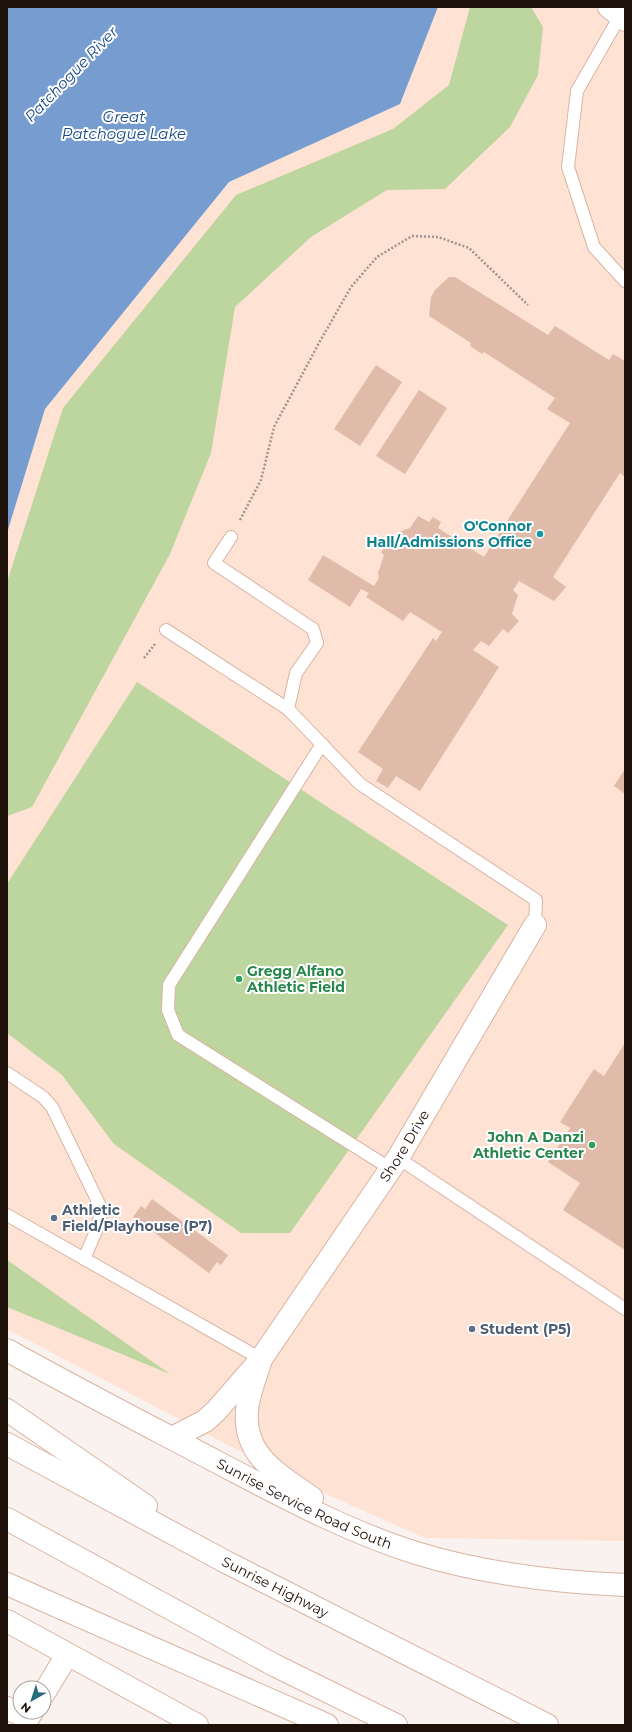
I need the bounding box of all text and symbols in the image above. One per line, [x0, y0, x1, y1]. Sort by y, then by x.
water label: Patchogue River [21, 22, 122, 126]
water label: Great Patchogue Lake [62, 107, 186, 143]
place label: O'Connor Hall/Admissions Office [366, 517, 532, 551]
marker: O'Connor Hall/Admissions Office [535, 529, 545, 539]
place label: Gregg Alfano Athletic Field [246, 962, 345, 996]
marker: Gregg Alfano Athletic Field [234, 974, 244, 984]
street label: Shore Drive [375, 1107, 433, 1185]
place label: John A Danzi Athletic Center [472, 1128, 584, 1162]
marker: John A Danzi Athletic Center [587, 1140, 597, 1150]
place label: Athletic Field/Playhouse (P7) [61, 1201, 212, 1235]
marker: Athletic Field/Playhouse (P7) [49, 1213, 59, 1223]
place label: Student (P5) [480, 1320, 571, 1338]
marker: Student (P5) [467, 1324, 477, 1334]
street label: Sunrise Service Road South [214, 1454, 395, 1553]
street label: Sunrise Highway [219, 1552, 332, 1622]
north arrow [12, 1680, 52, 1720]
text: N [18, 1700, 34, 1716]

